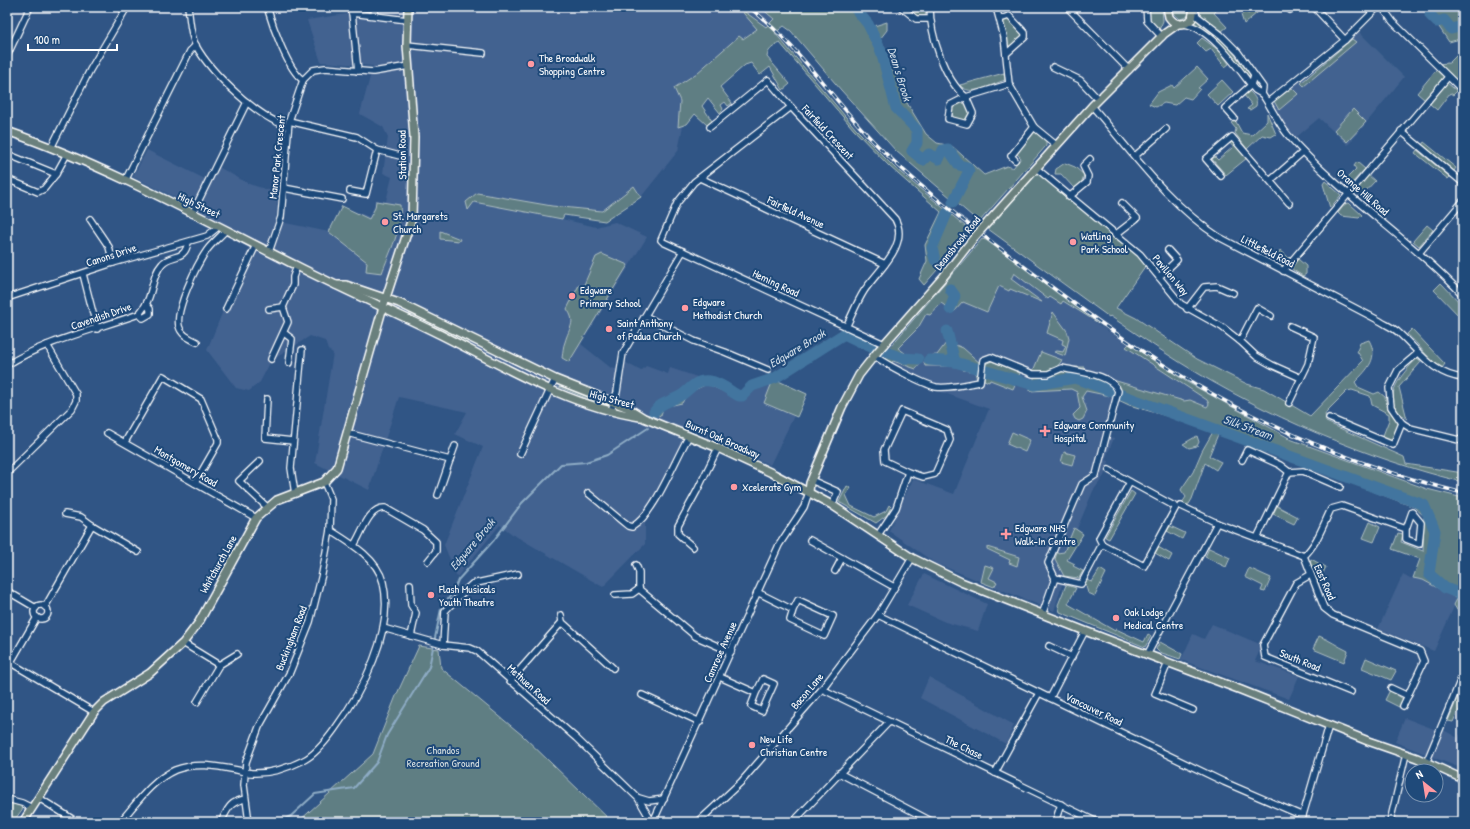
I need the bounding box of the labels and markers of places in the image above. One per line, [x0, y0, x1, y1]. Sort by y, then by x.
place label: The Broadwalk Shopping Centre [539, 51, 606, 78]
marker: The Broadwalk Shopping Centre [526, 59, 536, 69]
place label: St. Margarets Church [393, 209, 448, 236]
marker: St. Margarets Church [380, 217, 390, 227]
place label: Watling Park School [1081, 229, 1128, 256]
marker: Watling Park School [1068, 237, 1078, 247]
place label: Edgware Primary School [580, 283, 641, 310]
marker: Edgware Primary School [567, 291, 577, 301]
place label: Edgware Methodist Church [693, 295, 763, 322]
marker: Edgware Methodist Church [680, 303, 690, 313]
place label: Saint Anthony of Padua Church [617, 316, 682, 343]
marker: Saint Anthony of Padua Church [604, 324, 614, 334]
place label: Edgware Community Hospital [1054, 418, 1135, 445]
marker: Edgware Community Hospital [1039, 425, 1051, 437]
place label: Xcelerate Gym [742, 480, 802, 494]
marker: Xcelerate Gym [729, 482, 739, 492]
place label: Edgware NHS Walk-In Centre [1015, 521, 1077, 548]
marker: Edgware NHS Walk-In Centre [1000, 528, 1012, 540]
place label: Flash Musicals Youth Theatre [438, 582, 495, 609]
marker: Flash Musicals Youth Theatre [426, 590, 436, 600]
place label: Oak Lodge Medical Centre [1124, 605, 1184, 632]
marker: Oak Lodge Medical Centre [1111, 613, 1121, 623]
place label: New Life Christian Centre [760, 732, 828, 759]
marker: New Life Christian Centre [747, 740, 757, 750]

